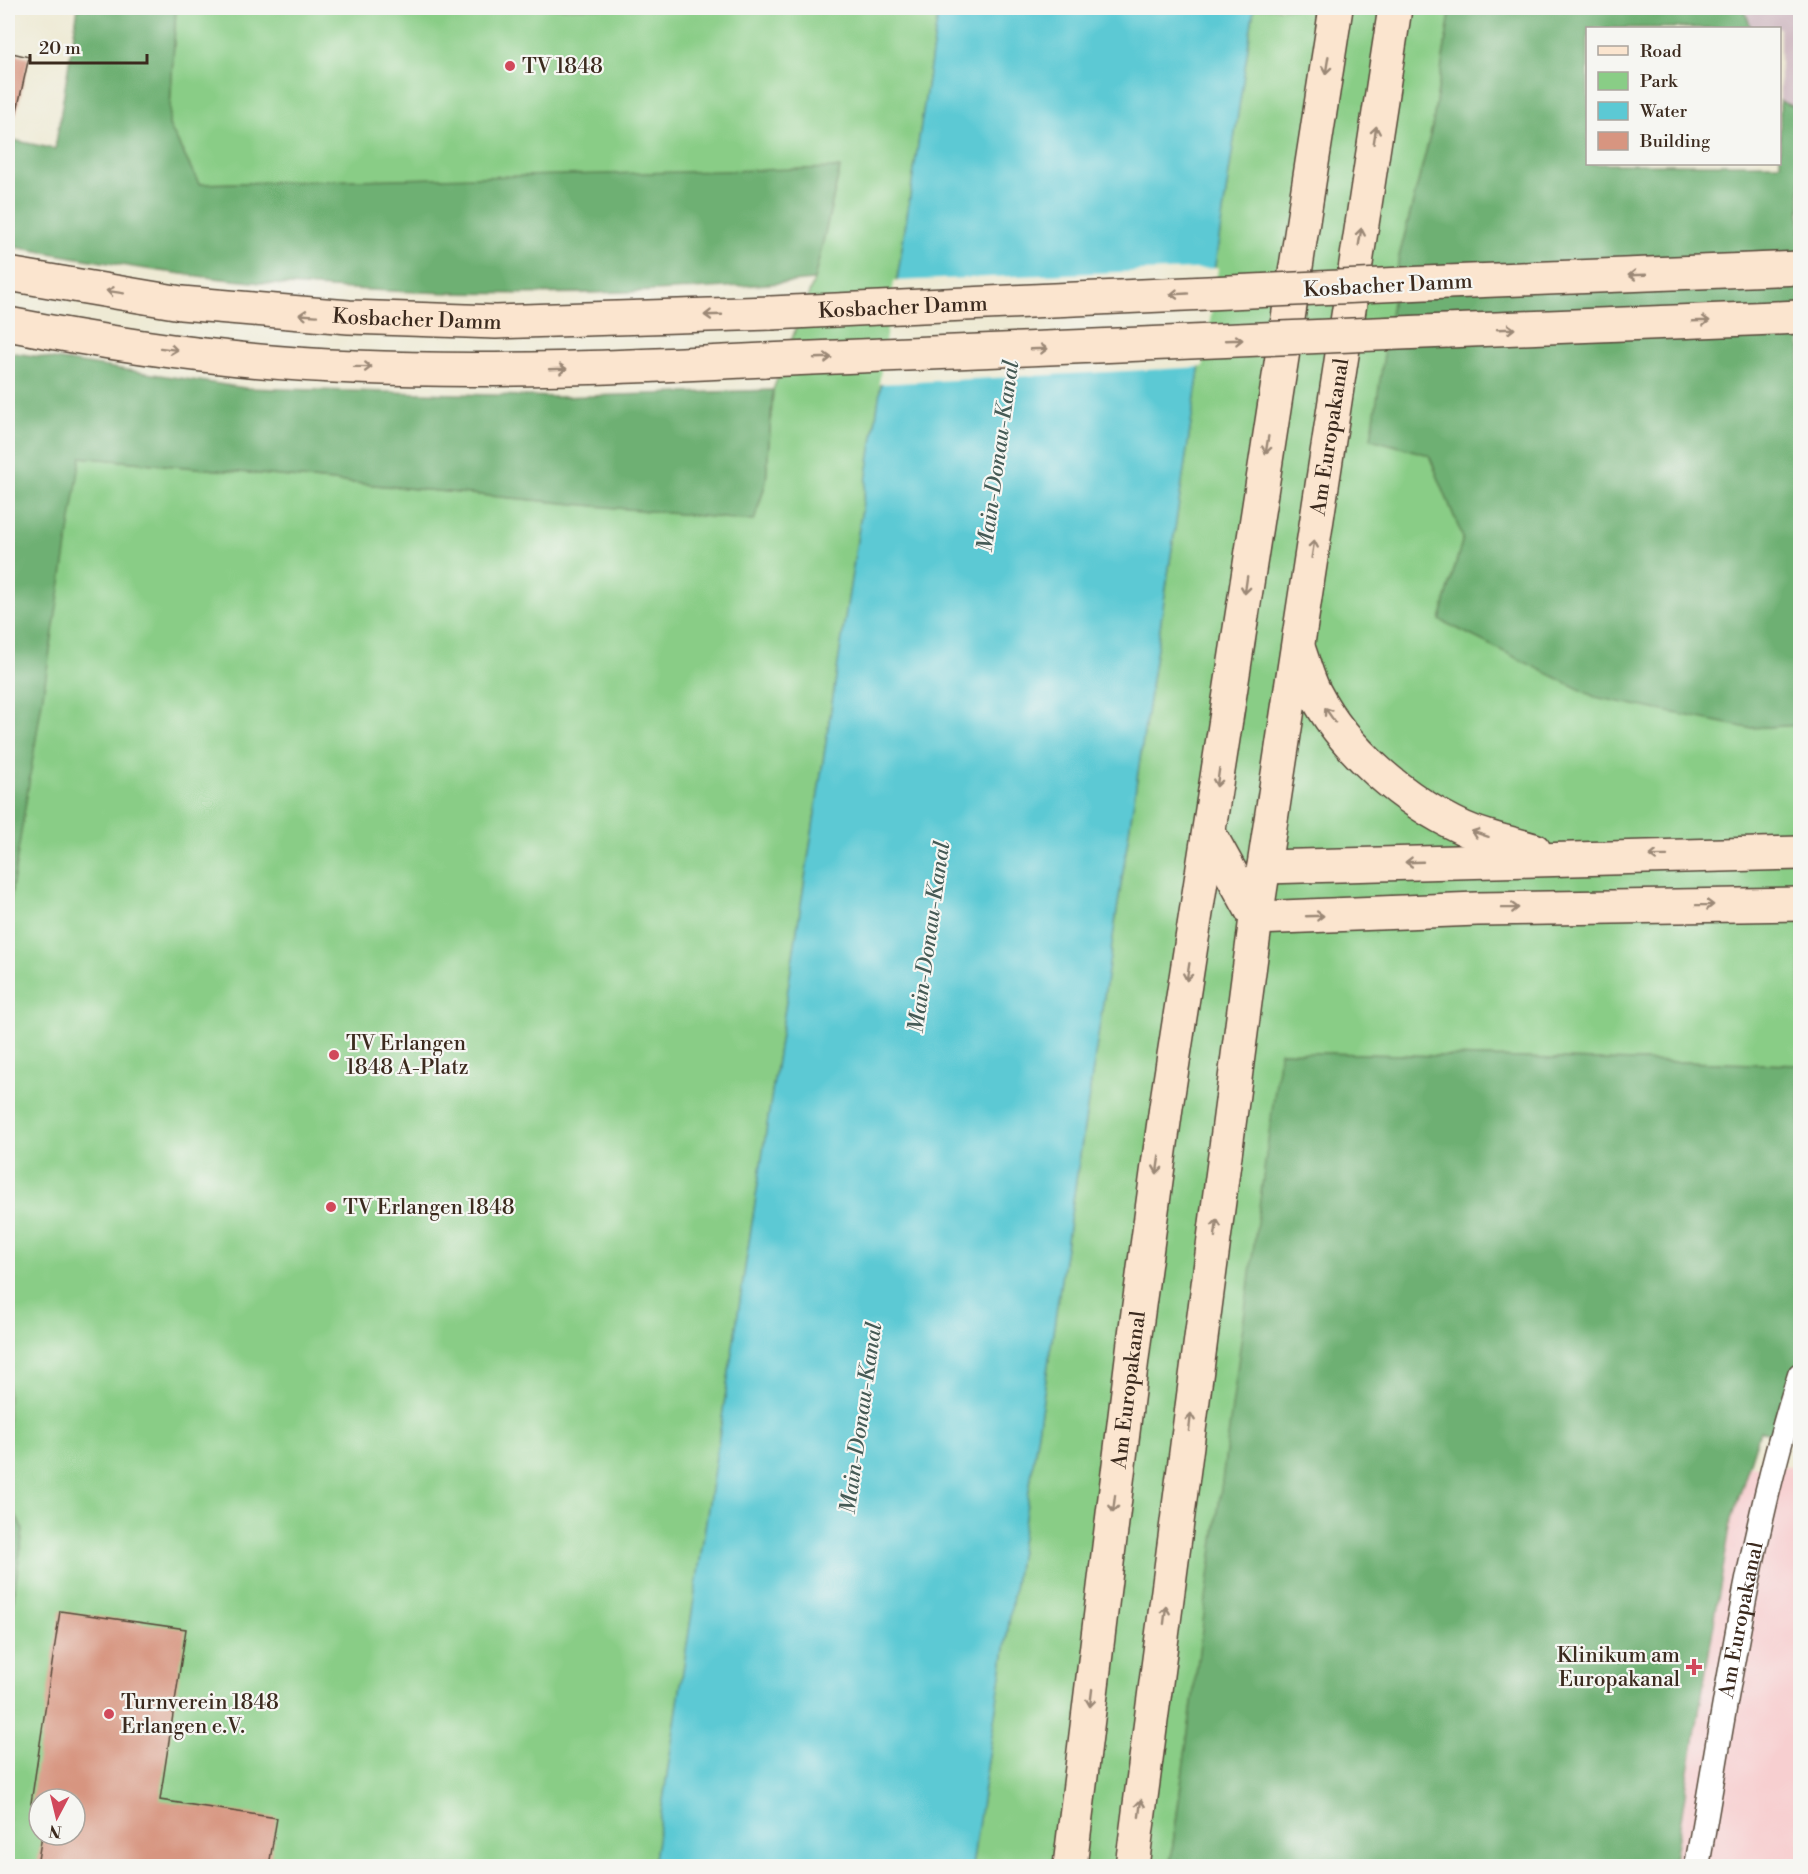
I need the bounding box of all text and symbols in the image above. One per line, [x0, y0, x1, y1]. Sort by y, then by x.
scale bar [30, 27, 147, 65]
legend [1586, 27, 1781, 165]
text: 20 m [39, 37, 81, 60]
text: Road [1640, 40, 1683, 63]
place label: TV 1848 [522, 54, 603, 80]
one-way arrow [1321, 55, 1332, 75]
marker: TV 1848 [503, 59, 517, 73]
text: Park [1640, 70, 1679, 93]
text: Water [1639, 100, 1688, 123]
one-way arrow [1370, 126, 1381, 145]
text: Building [1639, 130, 1711, 153]
one-way arrow [1354, 227, 1365, 247]
street label: Kosbacher Damm [1303, 269, 1473, 303]
one-way arrow [1628, 269, 1648, 280]
one-way arrow [105, 287, 125, 298]
one-way arrow [1170, 289, 1190, 300]
street label: Kosbacher Damm [818, 291, 988, 325]
street label: Kosbacher Damm [331, 304, 502, 336]
one-way arrow [299, 309, 319, 320]
one-way arrow [703, 309, 723, 321]
one-way arrow [1690, 315, 1710, 326]
one-way arrow [1495, 323, 1515, 334]
one-way arrow [1223, 335, 1243, 346]
one-way arrow [1028, 343, 1048, 354]
one-way arrow [159, 344, 178, 355]
one-way arrow [813, 352, 833, 363]
street label: Am Europakanal [1306, 356, 1355, 518]
water label: Main-Donau-Kanal [972, 359, 1025, 554]
one-way arrow [353, 362, 373, 373]
one-way arrow [548, 363, 568, 374]
one-way arrow [1261, 434, 1272, 454]
one-way arrow [1307, 539, 1318, 559]
one-way arrow [1240, 575, 1251, 594]
one-way arrow [1324, 707, 1336, 724]
one-way arrow [1212, 768, 1223, 787]
one-way arrow [1471, 827, 1490, 838]
water label: Main-Donau-Kanal [903, 840, 956, 1035]
one-way arrow [1649, 850, 1669, 862]
one-way arrow [1404, 857, 1424, 868]
one-way arrow [1694, 899, 1714, 911]
one-way arrow [1499, 903, 1519, 914]
one-way arrow [1304, 910, 1324, 922]
one-way arrow [1182, 962, 1193, 982]
place label: TV Erlangen 1848 A-Platz [346, 1031, 469, 1081]
marker: TV Erlangen 1848 A-Platz [327, 1048, 341, 1062]
one-way arrow [1153, 1155, 1164, 1175]
place label: TV Erlangen 1848 [343, 1195, 515, 1221]
marker: TV Erlangen 1848 [324, 1200, 338, 1214]
one-way arrow [1210, 1219, 1221, 1239]
street label: Am Europakanal [1107, 1309, 1152, 1471]
water label: Main-Donau-Kanal [835, 1321, 888, 1516]
one-way arrow [1185, 1412, 1196, 1432]
one-way arrow [1108, 1494, 1119, 1514]
street label: Am Europakanal [1714, 1539, 1770, 1701]
one-way arrow [1159, 1606, 1170, 1626]
place label: Klinikum am Europakanal [1557, 1643, 1680, 1693]
marker: Klinikum am Europakanal [1685, 1658, 1703, 1676]
one-way arrow [1085, 1688, 1096, 1707]
place label: Turnverein 1848 Erlangen e.V. [121, 1690, 279, 1740]
marker: Turnverein 1848 Erlangen e.V. [102, 1707, 116, 1721]
north arrow [27, 1787, 87, 1847]
one-way arrow [1134, 1799, 1145, 1819]
text: N [47, 1820, 63, 1842]

